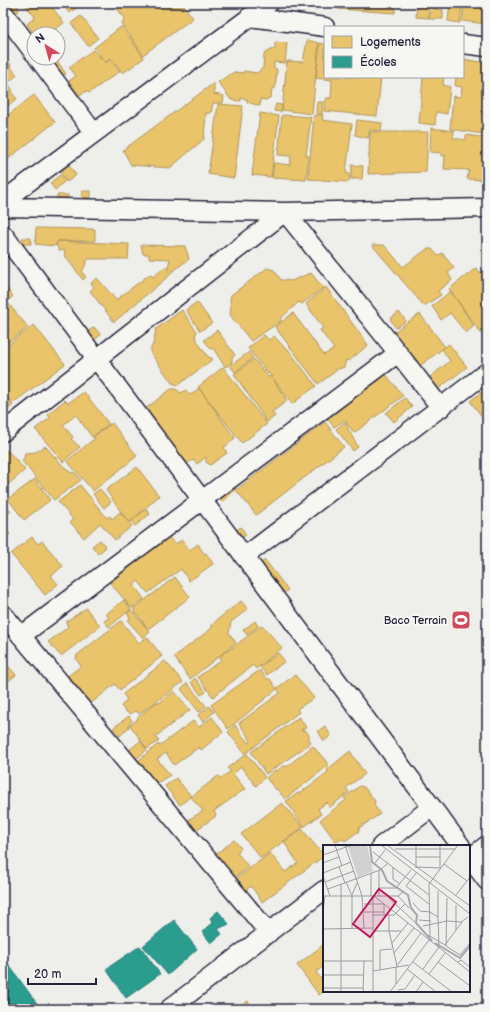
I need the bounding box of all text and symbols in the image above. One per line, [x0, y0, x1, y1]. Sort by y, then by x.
north arrow [26, 26, 66, 66]
legend [324, 26, 464, 78]
text: N [33, 31, 47, 46]
text: Logements [360, 35, 421, 50]
text: Écoles [360, 54, 397, 70]
sports icon: Baco Terrain [450, 609, 472, 631]
place label: Baco Terrain [384, 614, 447, 627]
inset map [323, 845, 470, 992]
scale bar [28, 960, 96, 986]
text: 20 m [34, 967, 61, 982]

